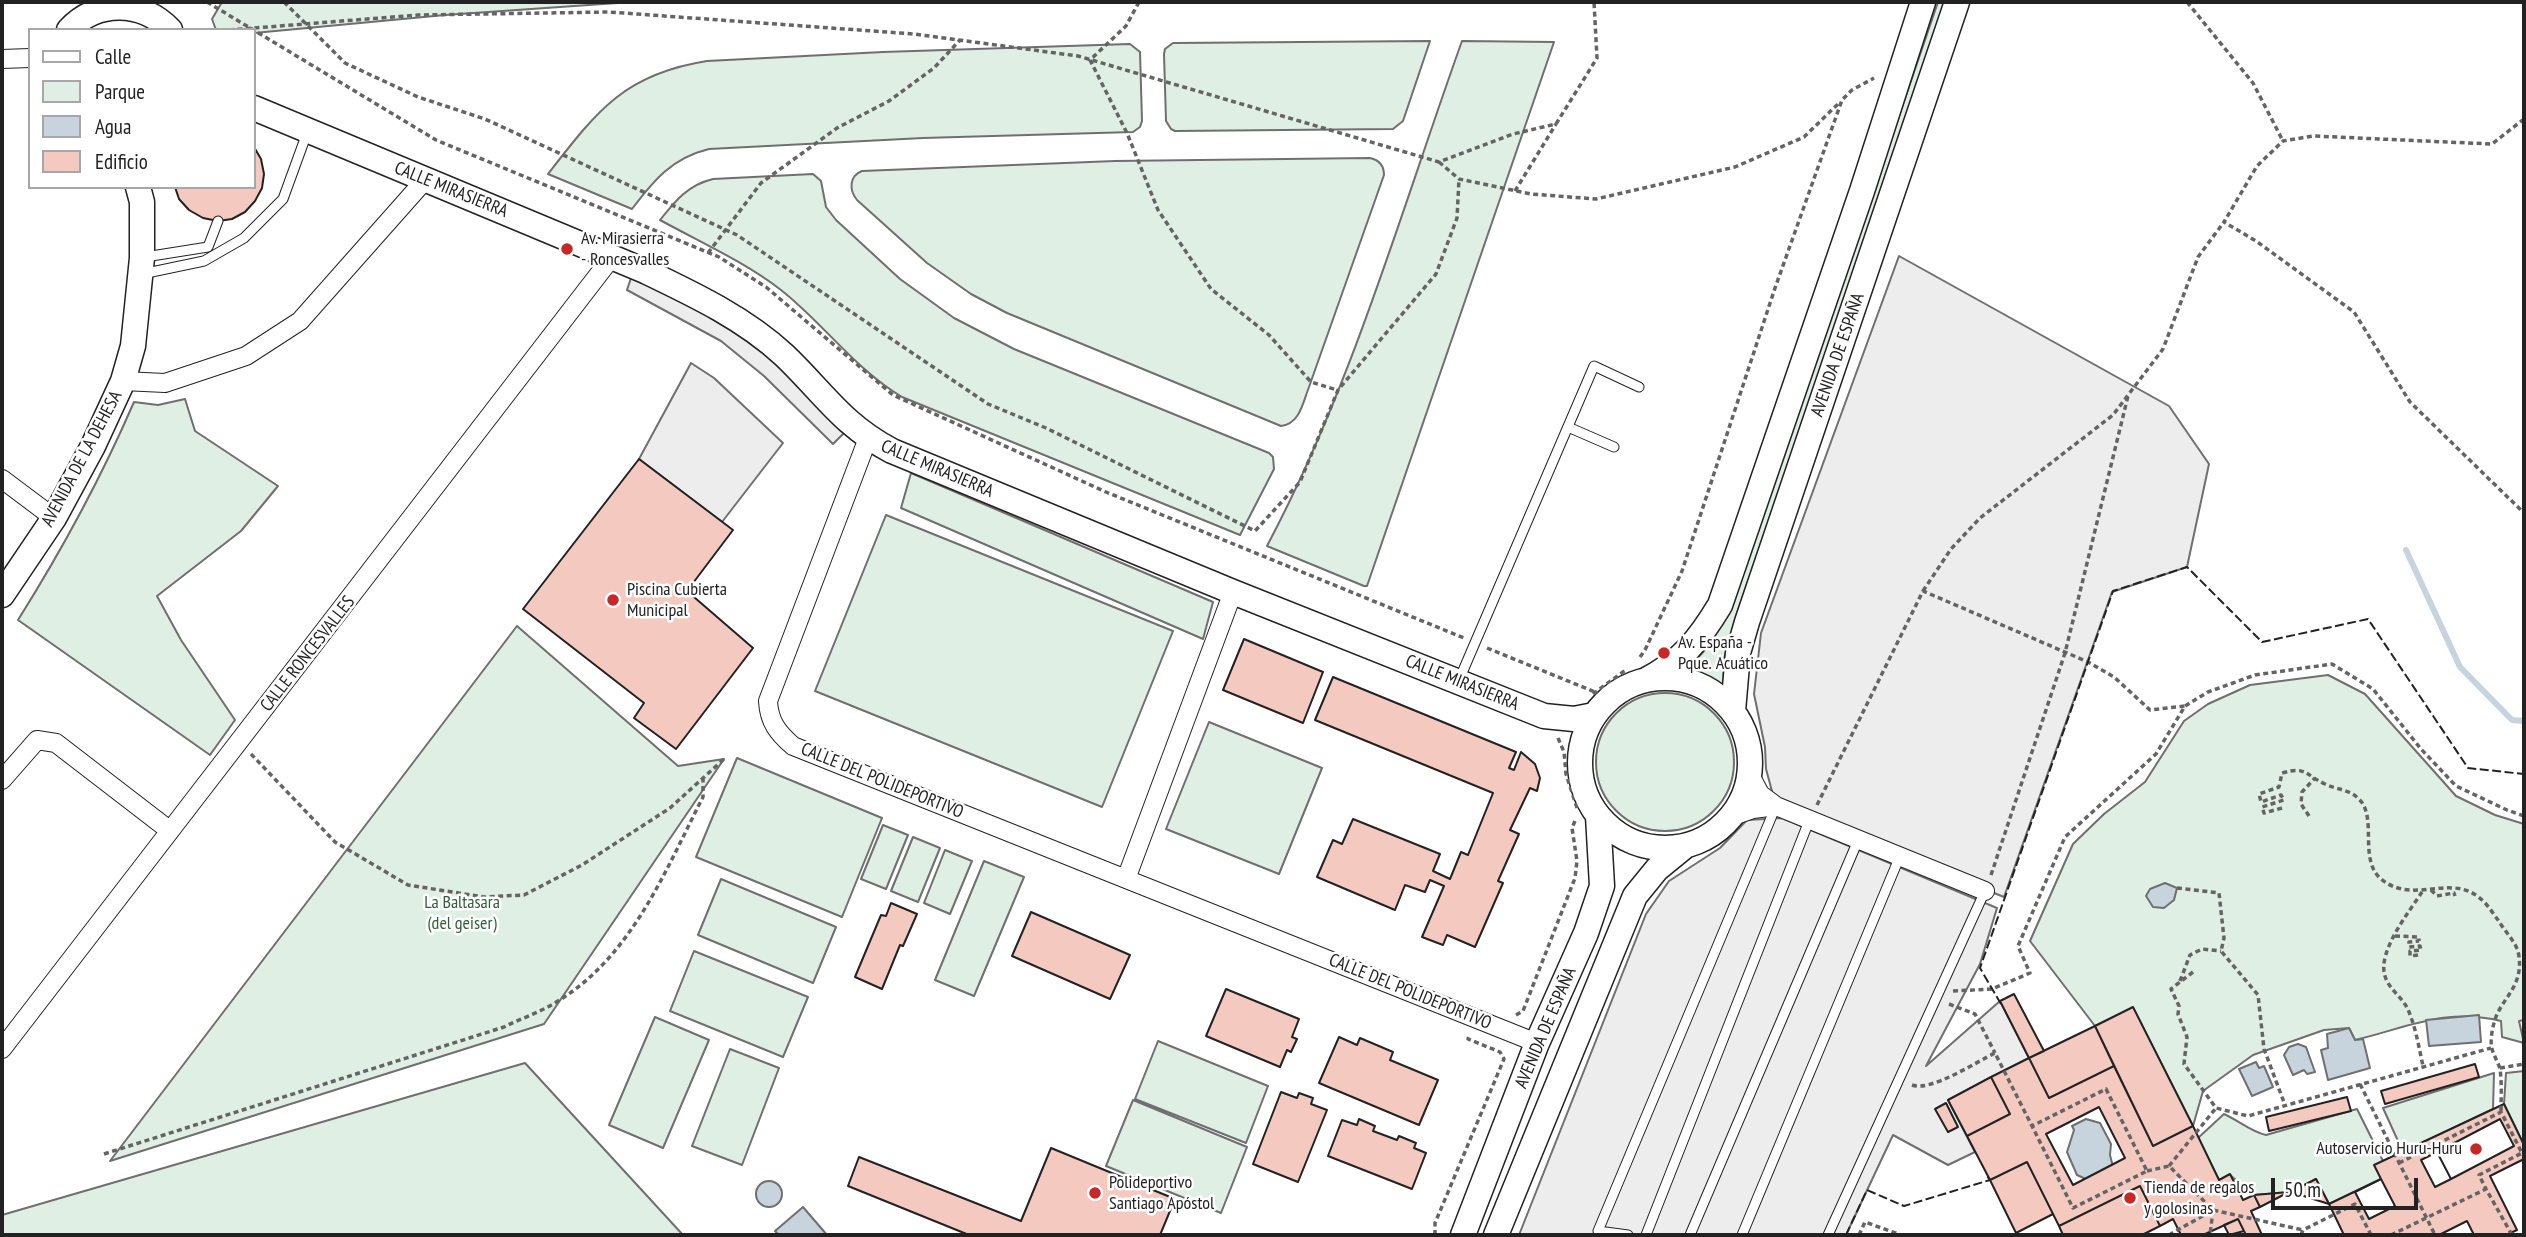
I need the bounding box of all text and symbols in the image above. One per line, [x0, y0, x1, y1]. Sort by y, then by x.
legend [28, 28, 256, 189]
text: Calle [95, 43, 131, 70]
text: Parque [95, 78, 145, 105]
text: Agua [95, 113, 131, 140]
text: Edificio [95, 148, 148, 175]
street label: CALLE MIRASIERRA [391, 157, 511, 223]
place label: Av. Mirasierra - Roncesvalles [581, 228, 669, 270]
marker: Av. Mirasierra - Roncesvalles [559, 241, 575, 257]
street label: AVENIDA DE ESPAÑA [1807, 290, 1869, 420]
street label: AVENIDA DE LA DEHESA [37, 387, 127, 531]
street label: CALLE MIRASIERRA [877, 436, 997, 502]
place label: Piscina Cubierta Municipal [627, 579, 727, 622]
street label: CALLE RONCESVALLES [256, 592, 360, 716]
marker: Piscina Cubierta Municipal [605, 592, 621, 608]
place label: Av. España - Pque. Acuático [1678, 632, 1768, 674]
marker: Av. España - Pque. Acuático [1656, 645, 1672, 661]
street label: CALLE MIRASIERRA [1402, 650, 1522, 716]
street label: CALLE DEL POLIDEPORTIVO [798, 738, 966, 824]
park label: La Baltasara (del geiser) [424, 892, 500, 934]
street label: CALLE DEL POLIDEPORTIVO [1326, 949, 1494, 1035]
street label: AVENIDA DE ESPAÑA [1511, 964, 1581, 1092]
place label: Autoservicio Huru-Huru [2316, 1138, 2462, 1160]
marker: Autoservicio Huru-Huru [2468, 1141, 2484, 1157]
scale bar [2274, 1164, 2421, 1208]
place label: Polideportivo Santiago Apóstol [1109, 1172, 1214, 1214]
text: 50 m [2284, 1176, 2321, 1203]
place label: Tienda de regalos y golosinas [2144, 1177, 2254, 1220]
marker: Polideportivo Santiago Apóstol [1087, 1185, 1103, 1201]
marker: Tienda de regalos y golosinas [2122, 1190, 2138, 1206]

